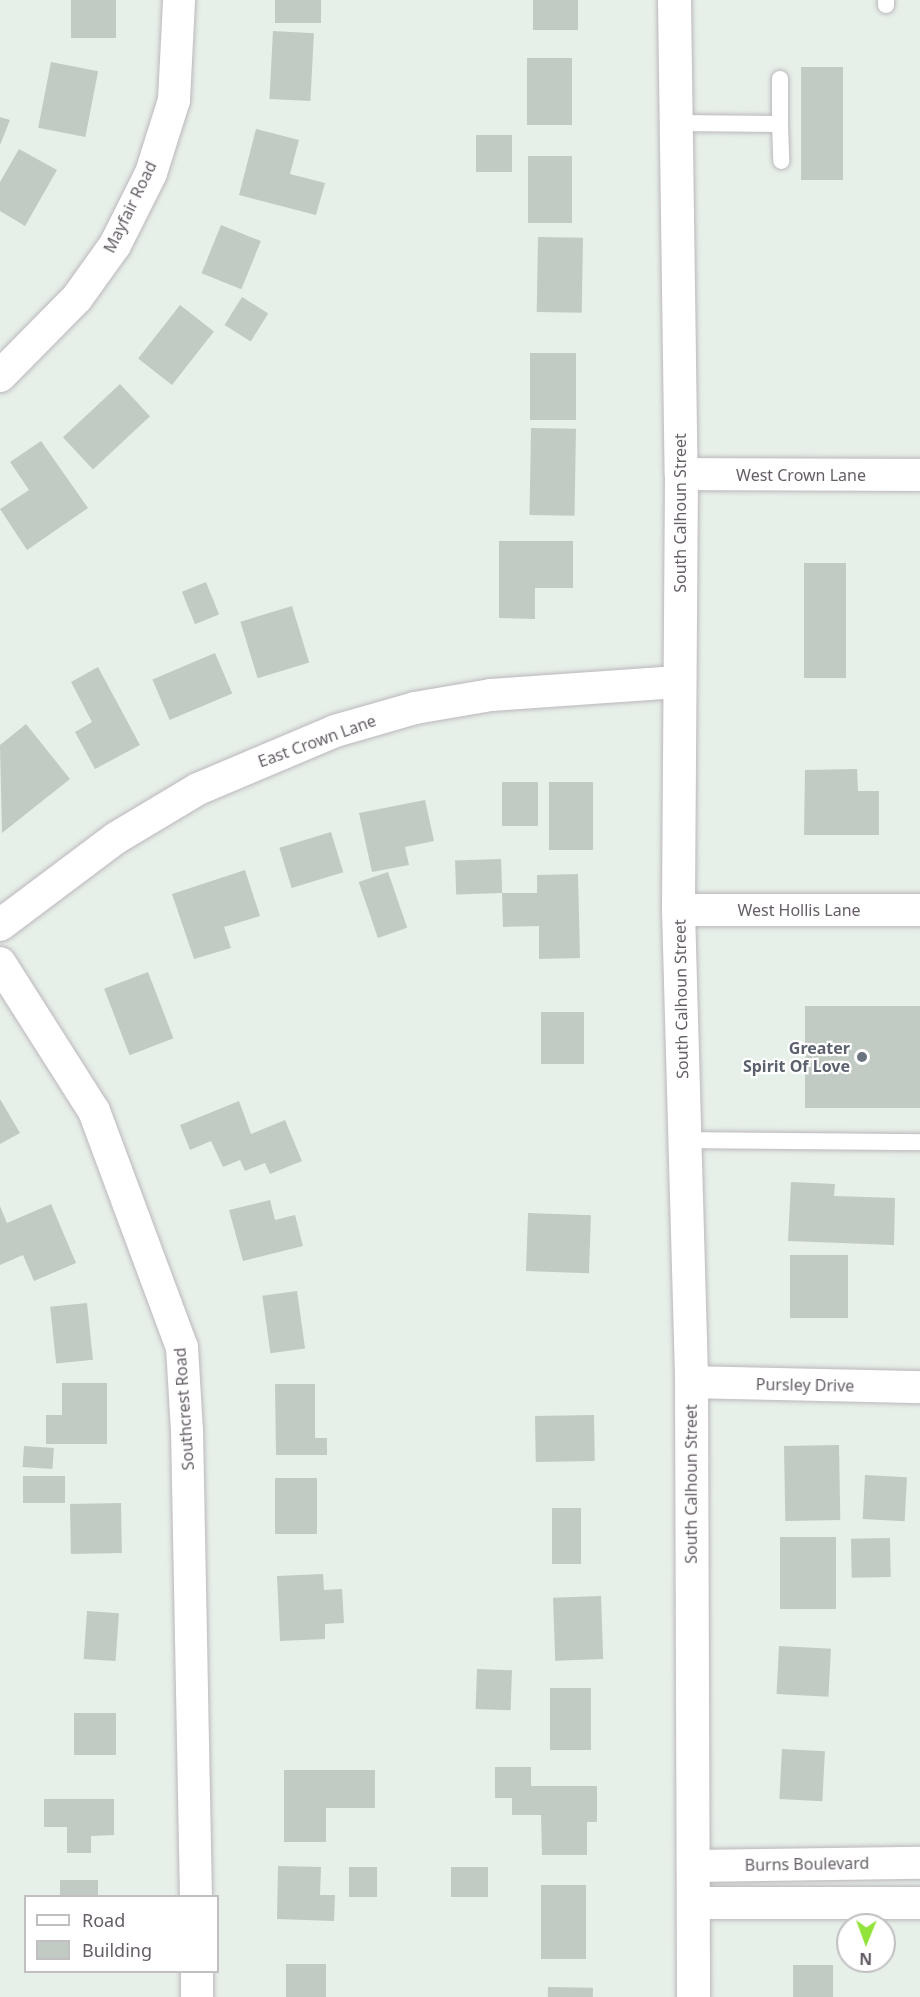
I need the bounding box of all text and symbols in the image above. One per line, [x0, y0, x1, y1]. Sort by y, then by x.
street label: Mayfair Road [100, 158, 160, 256]
street label: South Calhoun Street [670, 433, 690, 593]
street label: West Crown Lane [736, 465, 866, 485]
street label: East Crown Lane [255, 711, 379, 771]
street label: West Hollis Lane [737, 900, 861, 920]
street label: South Calhoun Street [670, 919, 692, 1079]
place label: Greater Spirit Of Love [743, 1038, 850, 1076]
marker: Greater Spirit Of Love [855, 1050, 869, 1064]
street label: Southcrest Road [170, 1347, 198, 1471]
street label: Pursley Drive [756, 1375, 854, 1395]
street label: South Calhoun Street [681, 1404, 701, 1564]
street label: Burns Boulevard [745, 1853, 869, 1875]
legend [24, 1895, 219, 1973]
text: Road [82, 1908, 125, 1932]
north arrow [836, 1913, 896, 1973]
text: Building [82, 1938, 152, 1962]
text: N [859, 1948, 872, 1970]

